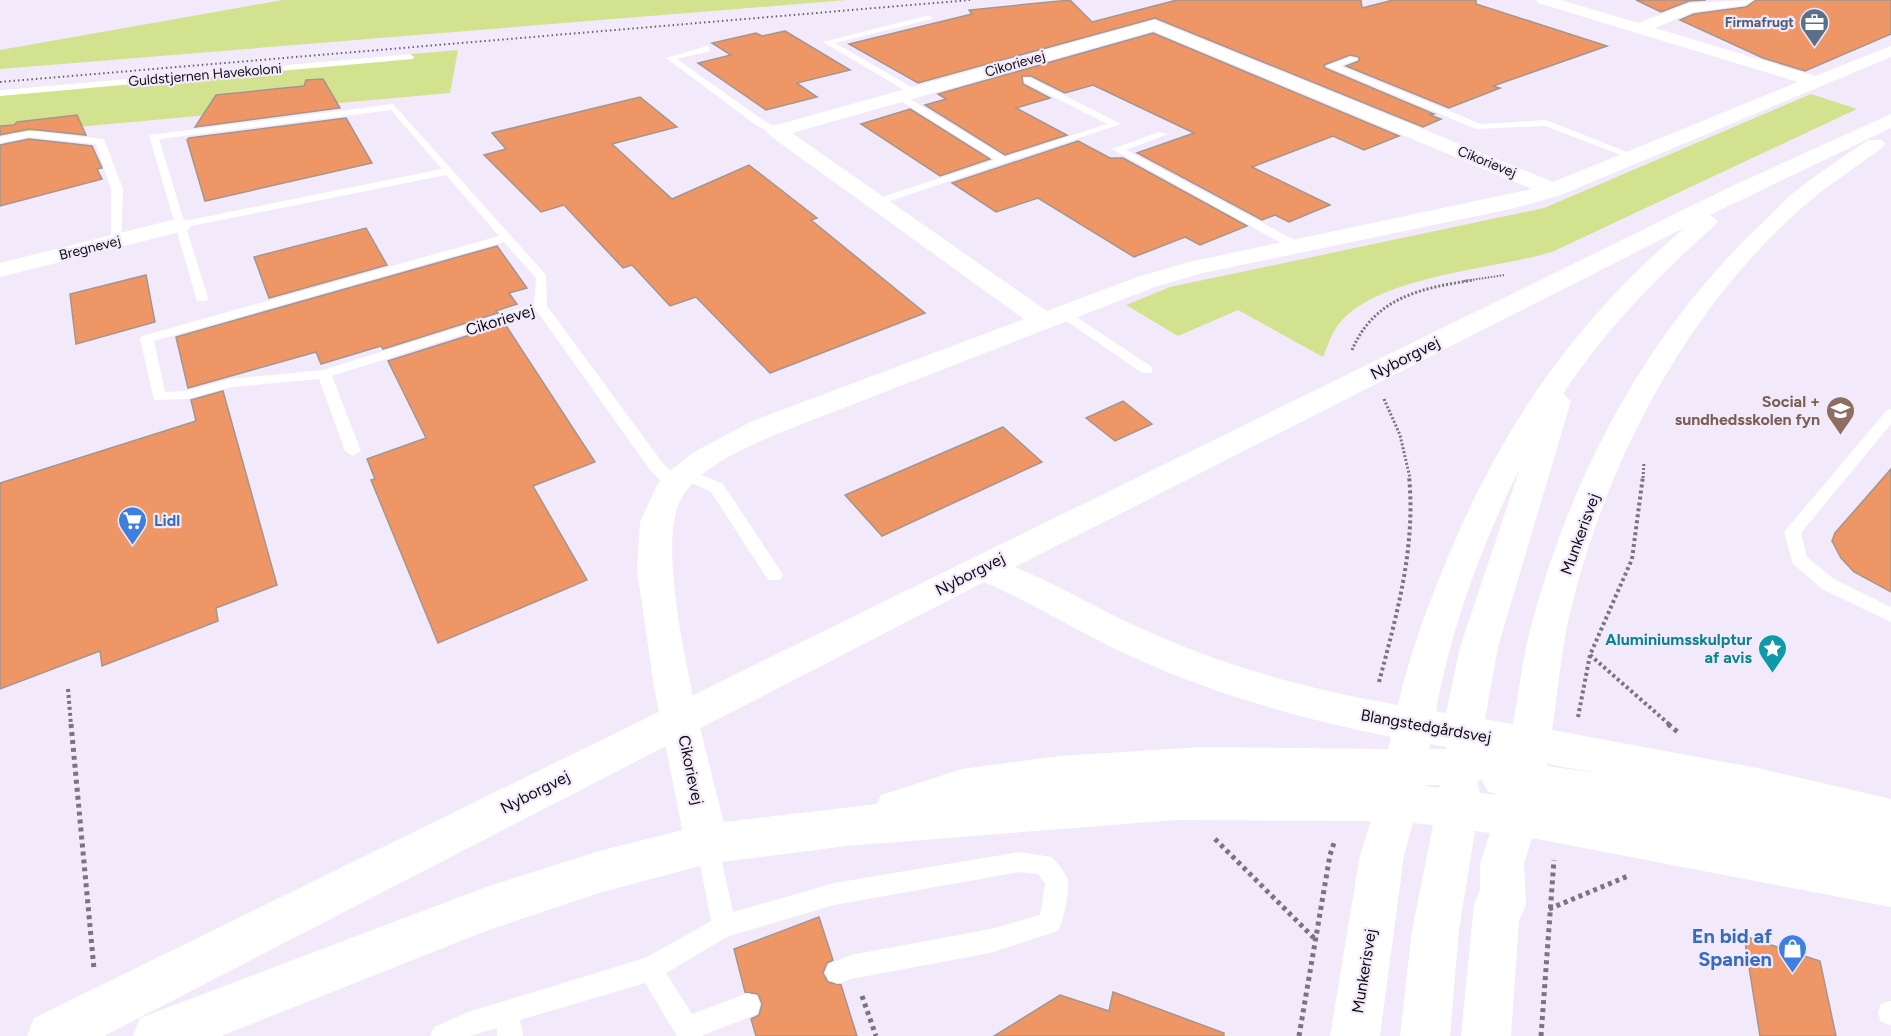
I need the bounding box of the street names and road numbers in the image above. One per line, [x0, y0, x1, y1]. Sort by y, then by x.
street label: Cikorievej [983, 47, 1047, 81]
street label: Guldstjernen Havekoloni [128, 60, 282, 90]
street label: Cikorievej [1455, 142, 1519, 182]
street label: Bregnevej [57, 232, 123, 264]
street label: Cikorievej [463, 301, 537, 339]
street label: Nyborgvej [1367, 332, 1443, 384]
street label: Munkerisvej [1556, 491, 1604, 577]
street label: Nyborgvej [932, 548, 1008, 600]
street label: Blangstedgårdsvej [1359, 705, 1493, 747]
street label: Cikorievej [674, 733, 708, 807]
street label: Nyborgvej [497, 766, 573, 818]
street label: Munkerisvej [1348, 927, 1380, 1015]

